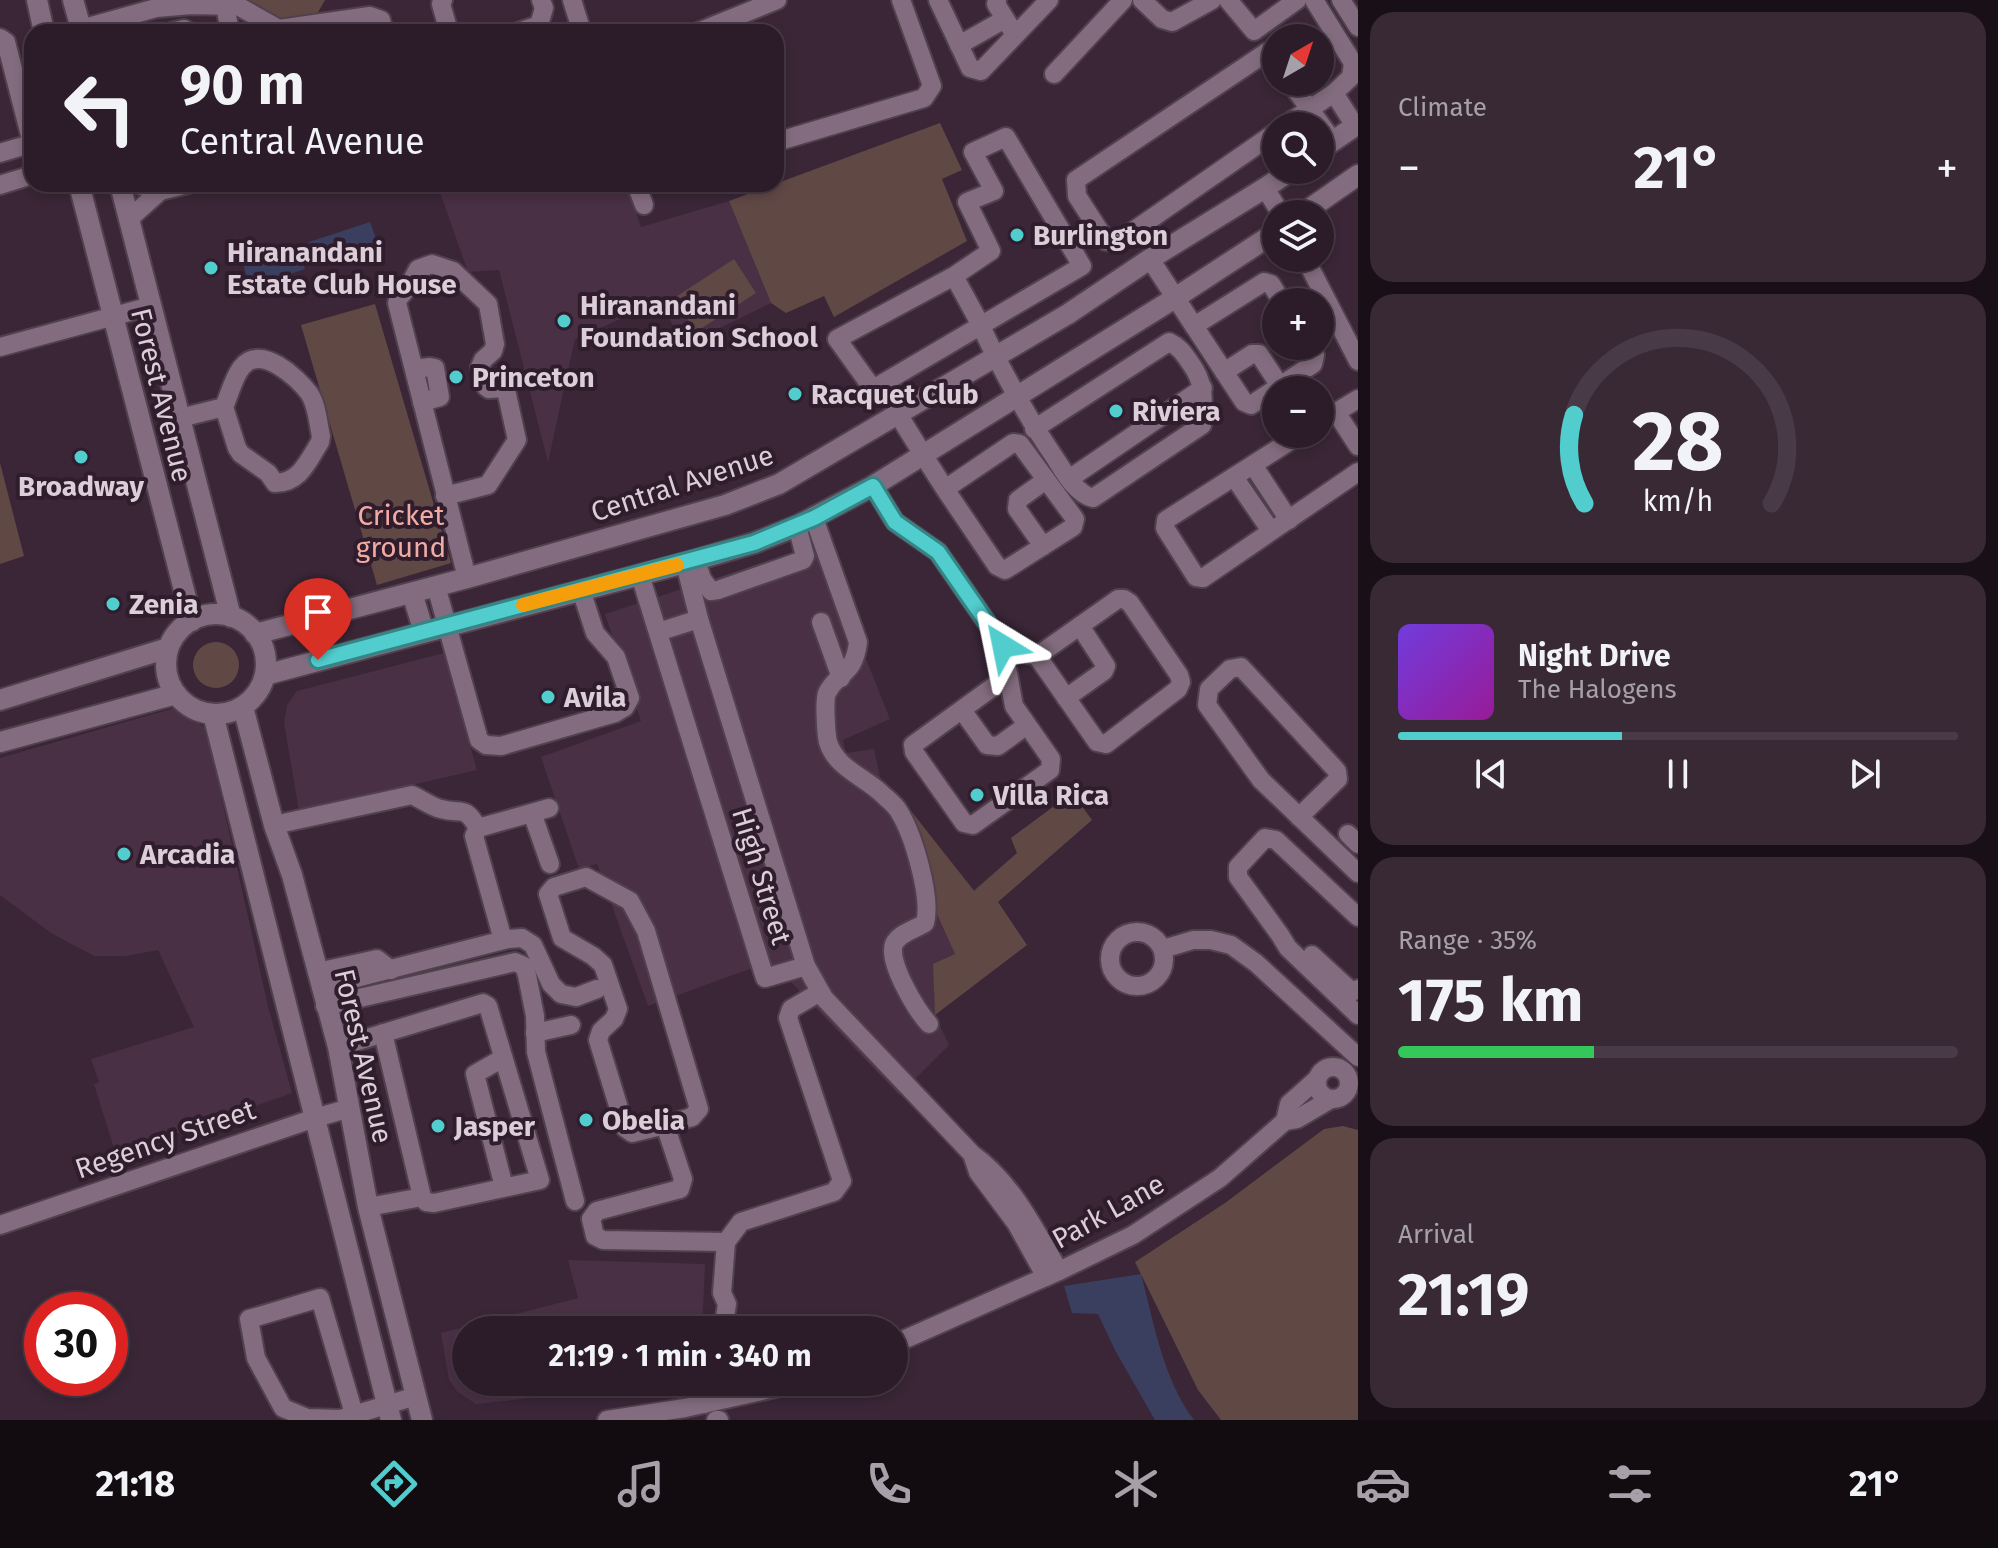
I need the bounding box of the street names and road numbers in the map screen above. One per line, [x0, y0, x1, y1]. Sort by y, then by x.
street label: Forest Avenue [124, 305, 199, 485]
street label: Central Avenue [587, 438, 778, 529]
street label: High Street [725, 804, 798, 949]
street label: Forest Avenue [327, 966, 400, 1146]
street label: Regency Street [71, 1093, 260, 1186]
street label: Park Lane [1046, 1167, 1170, 1256]

